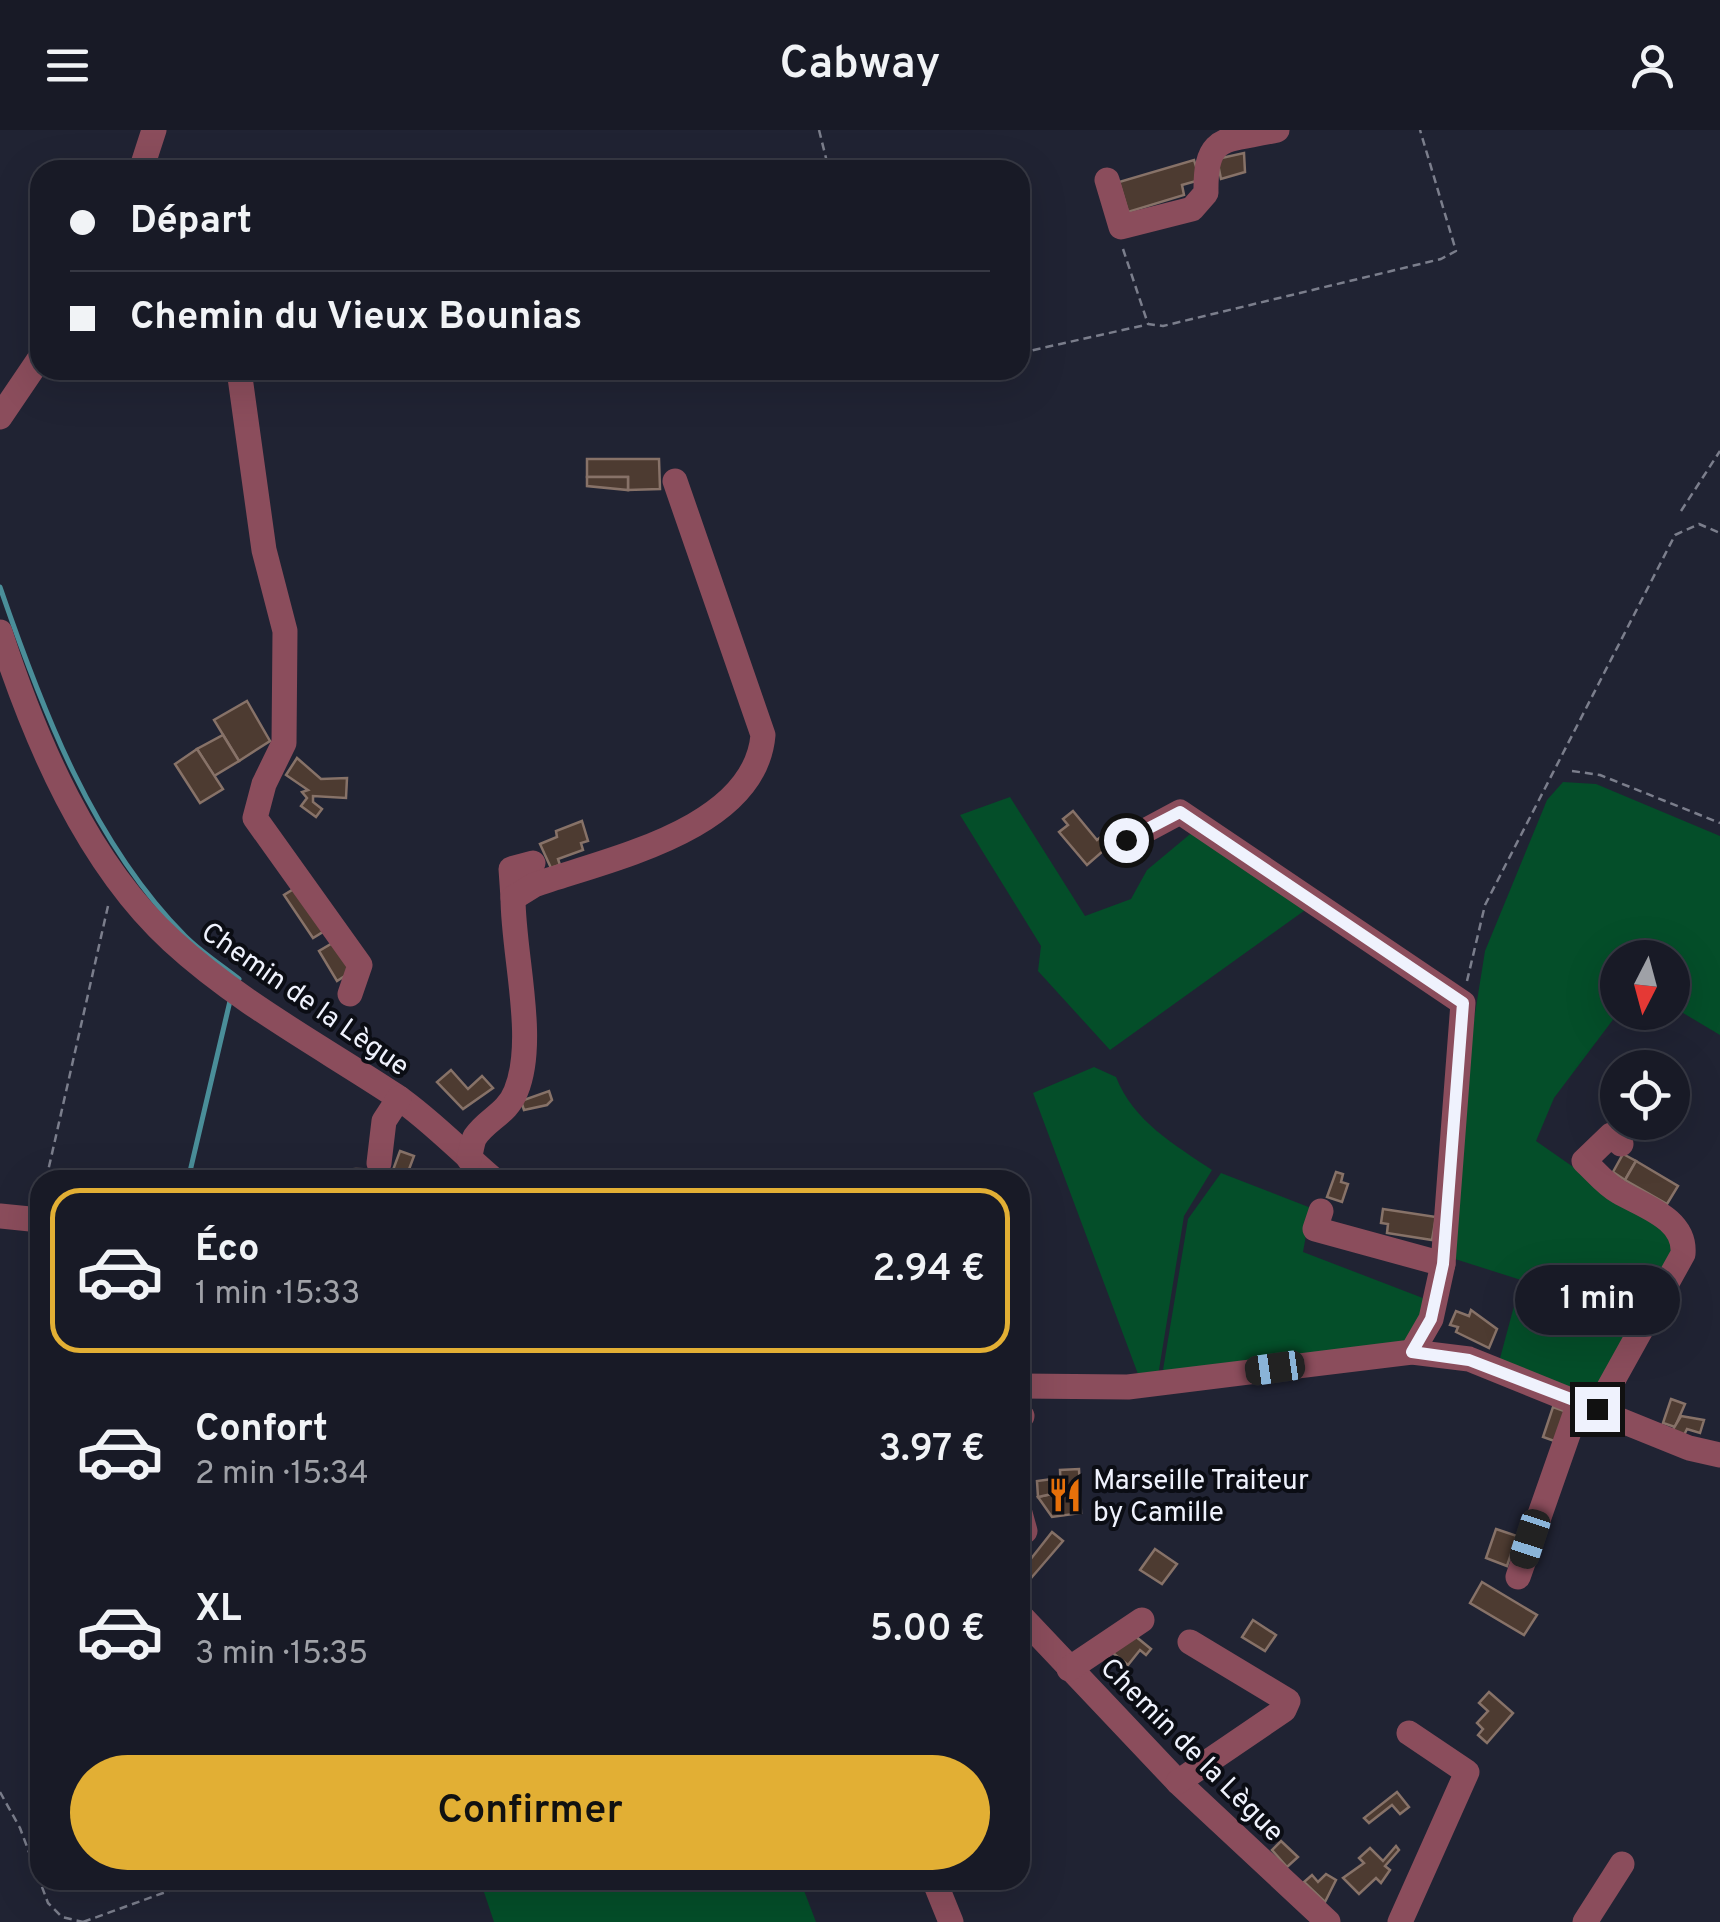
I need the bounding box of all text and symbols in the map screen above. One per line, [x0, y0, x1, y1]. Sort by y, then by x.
text: Cabway [780, 37, 940, 94]
icon: menu [40, 38, 95, 93]
icon: person [1625, 38, 1680, 93]
text: Départ [130, 198, 252, 247]
text: Chemin du Vieux Bounias [130, 294, 582, 343]
route start [1104, 818, 1149, 863]
street label: Chemin de la Lègue [193, 915, 415, 1086]
north arrow [1600, 940, 1690, 1030]
map controls [1600, 940, 1690, 1140]
button: locate [1600, 1050, 1690, 1140]
icon: car [75, 1226, 165, 1316]
text: Éco [195, 1226, 259, 1275]
text: 2.94 € [872, 1246, 985, 1295]
callout: 1 min [1514, 1264, 1680, 1334]
text: 1 min · 15:33 [195, 1275, 360, 1315]
text: 1 min [1560, 1280, 1635, 1320]
car [1243, 1349, 1307, 1387]
route end [1575, 1387, 1620, 1432]
icon: car [75, 1406, 165, 1496]
text: Confort [195, 1406, 328, 1455]
text: 3.97 € [879, 1426, 985, 1475]
text: 2 min · 15:34 [195, 1455, 369, 1495]
place label: Marseille Traiteur by Camille [1093, 1464, 1309, 1532]
restaurant icon: Marseille Traiteur by Camille [1046, 1476, 1084, 1514]
car [1506, 1506, 1554, 1572]
icon: car [75, 1586, 165, 1676]
text: XL [195, 1586, 242, 1635]
text: 5.00 € [870, 1606, 985, 1655]
text: 3 min · 15:35 [195, 1635, 368, 1675]
street label: Chemin de la Lègue [1091, 1651, 1291, 1851]
button: Confirmer [70, 1755, 990, 1870]

